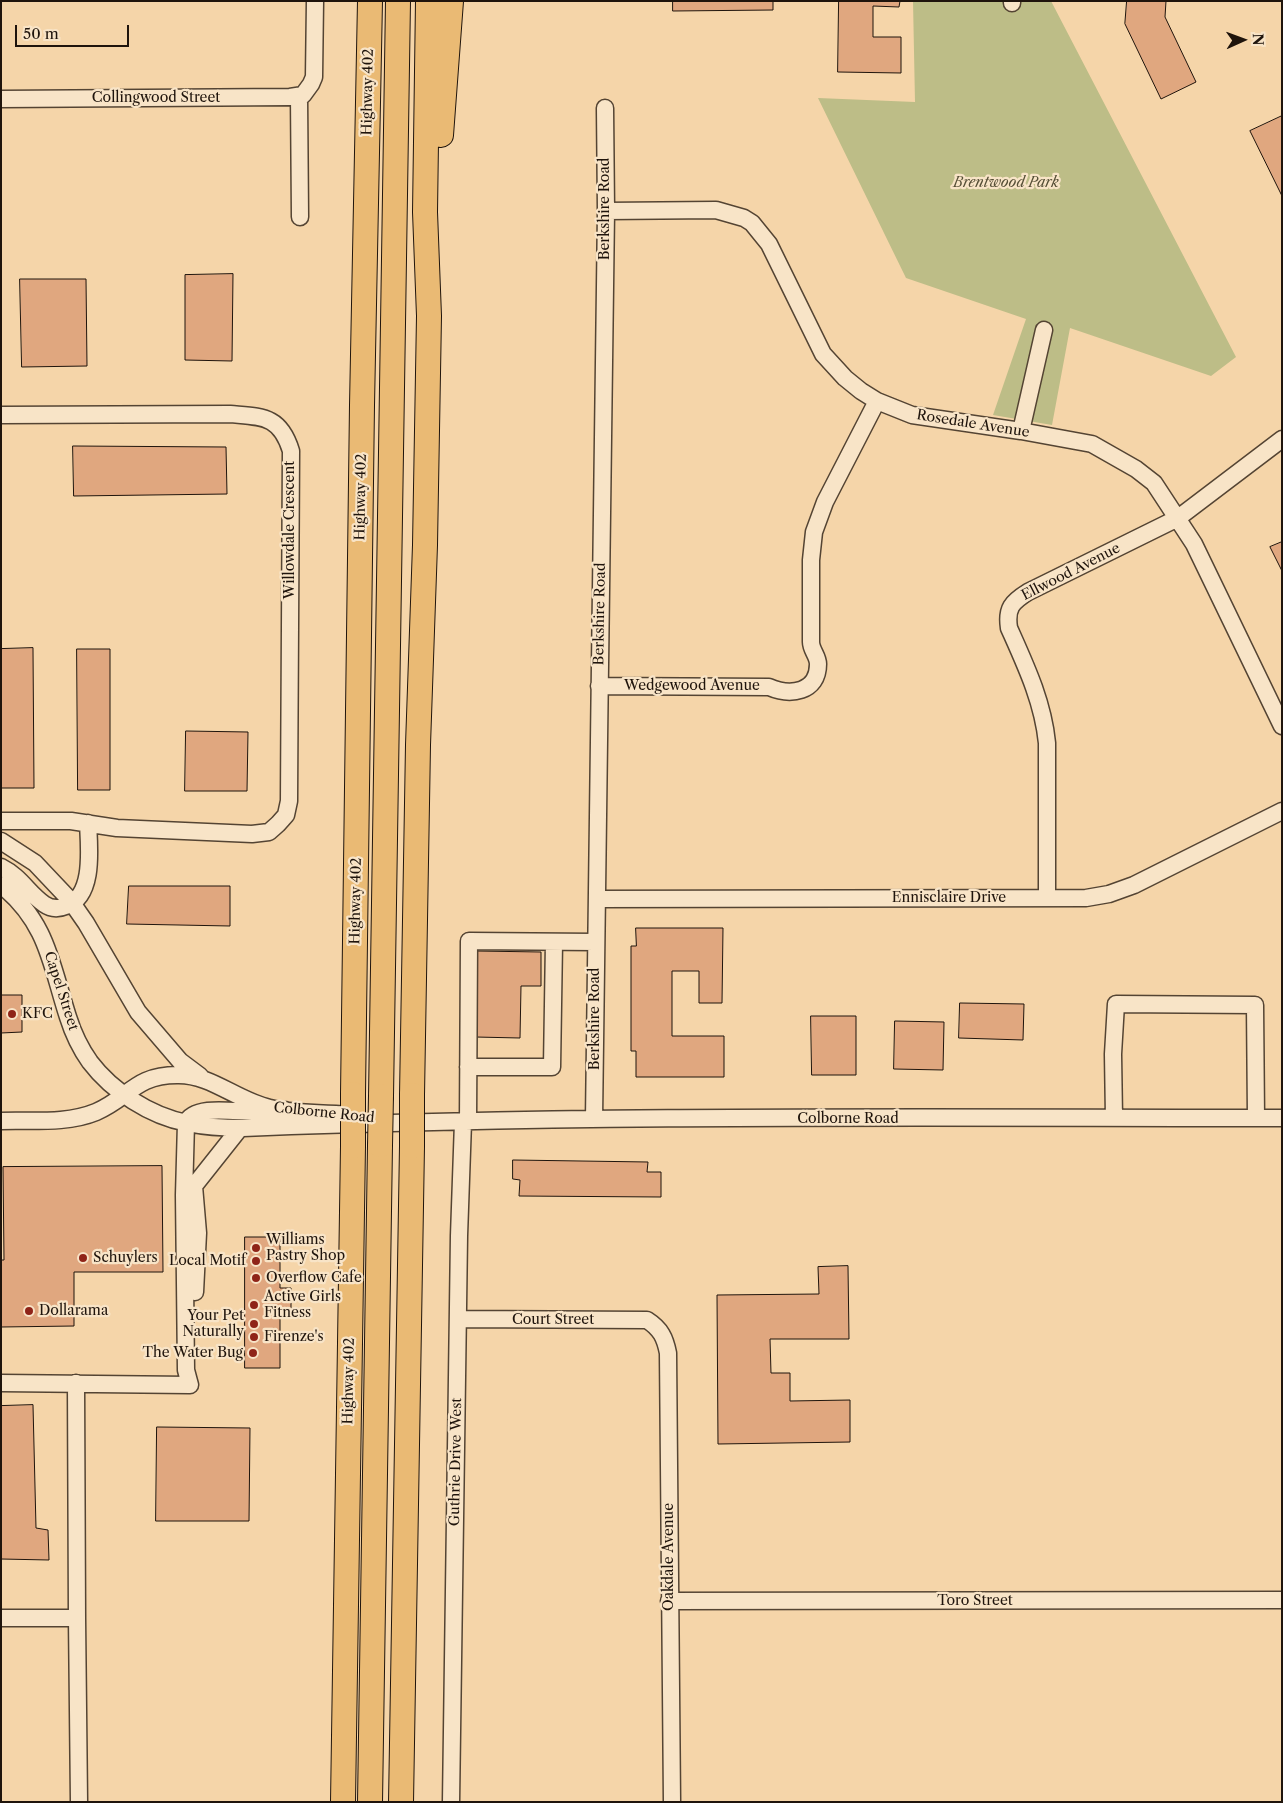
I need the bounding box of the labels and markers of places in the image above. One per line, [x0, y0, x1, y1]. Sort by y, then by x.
place label: KFC [22, 1006, 53, 1022]
marker: KFC [6, 1008, 18, 1020]
place label: Williams Pastry Shop [266, 1232, 345, 1264]
marker: Williams Pastry Shop [250, 1242, 262, 1254]
place label: Schuylers [93, 1250, 158, 1266]
marker: Schuylers [77, 1252, 89, 1264]
place label: Local Motif [169, 1253, 246, 1269]
marker: Local Motif [250, 1255, 262, 1267]
place label: Overflow Cafe [266, 1270, 362, 1286]
marker: Overflow Cafe [250, 1272, 262, 1284]
place label: Active Girls Fitness [264, 1289, 341, 1321]
marker: Active Girls Fitness [248, 1299, 260, 1311]
place label: Dollarama [39, 1303, 108, 1319]
marker: Dollarama [23, 1305, 35, 1317]
place label: Your Pet Naturally [183, 1308, 244, 1340]
marker: Your Pet Naturally [248, 1318, 260, 1330]
place label: Firenze's [264, 1329, 324, 1345]
marker: Firenze's [248, 1331, 260, 1343]
place label: The Water Bug [143, 1345, 243, 1361]
marker: The Water Bug [247, 1347, 259, 1359]

